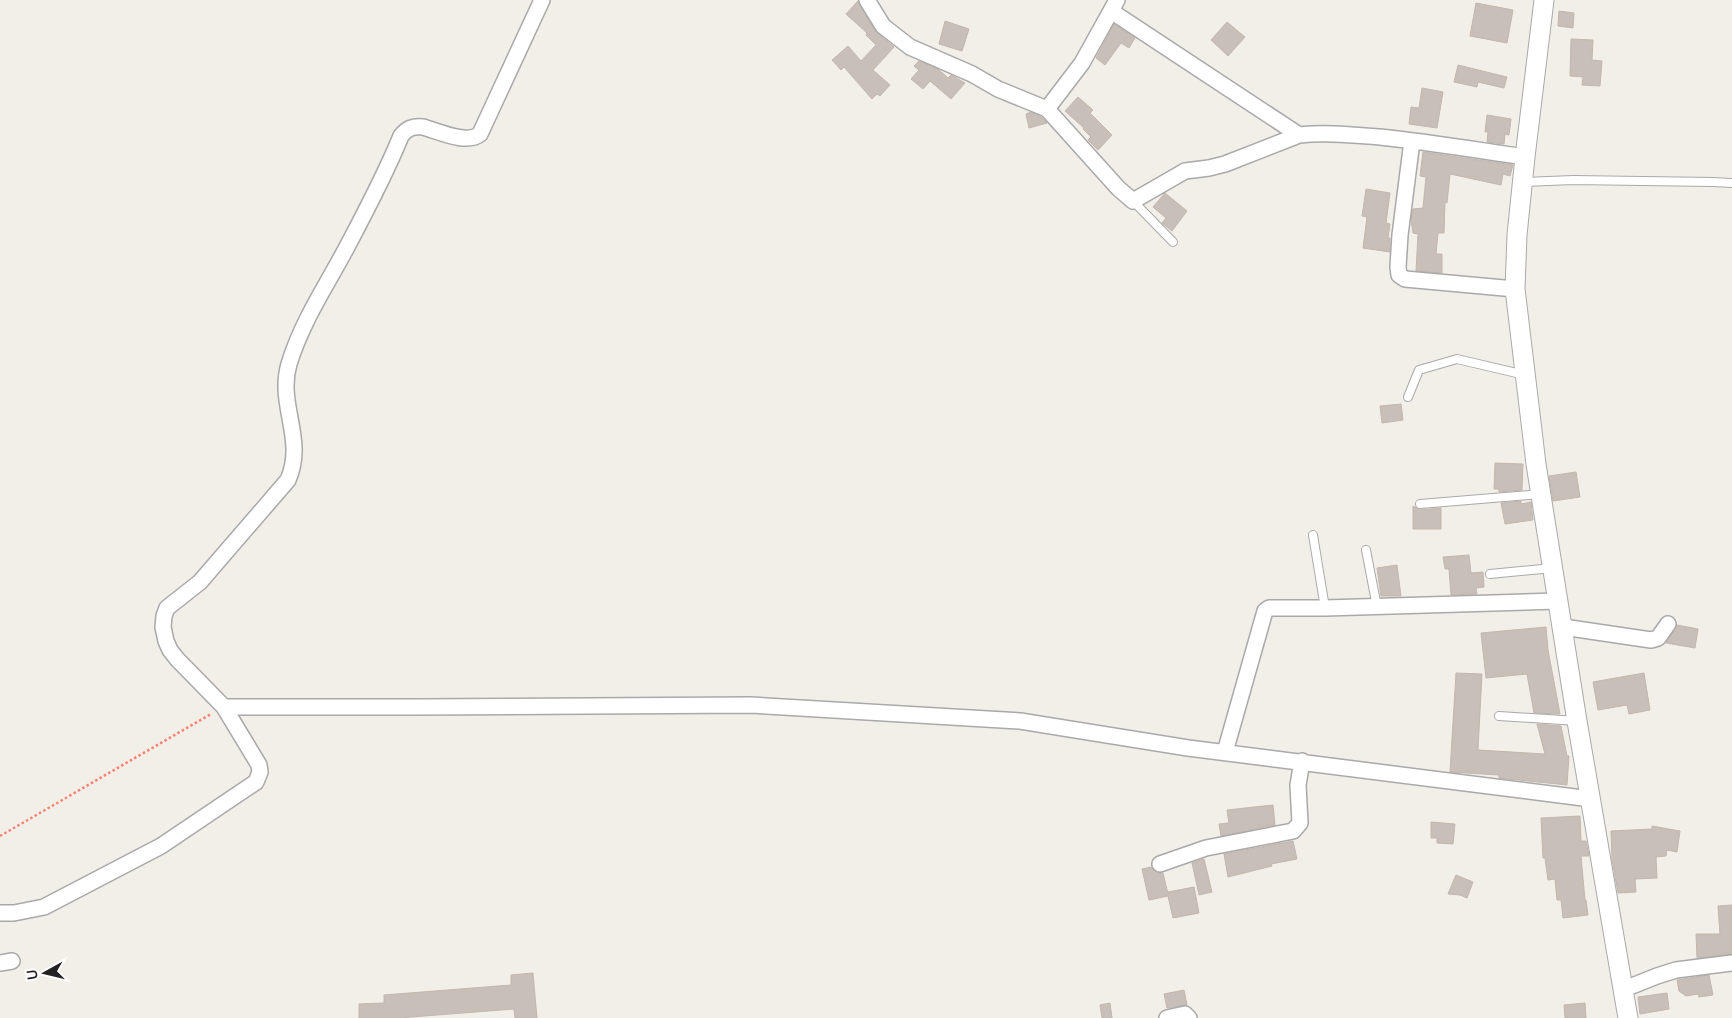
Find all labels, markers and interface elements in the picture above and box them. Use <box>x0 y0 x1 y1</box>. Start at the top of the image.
north arrow <box>20 948 70 998</box>
text: U <box>22 969 42 981</box>

